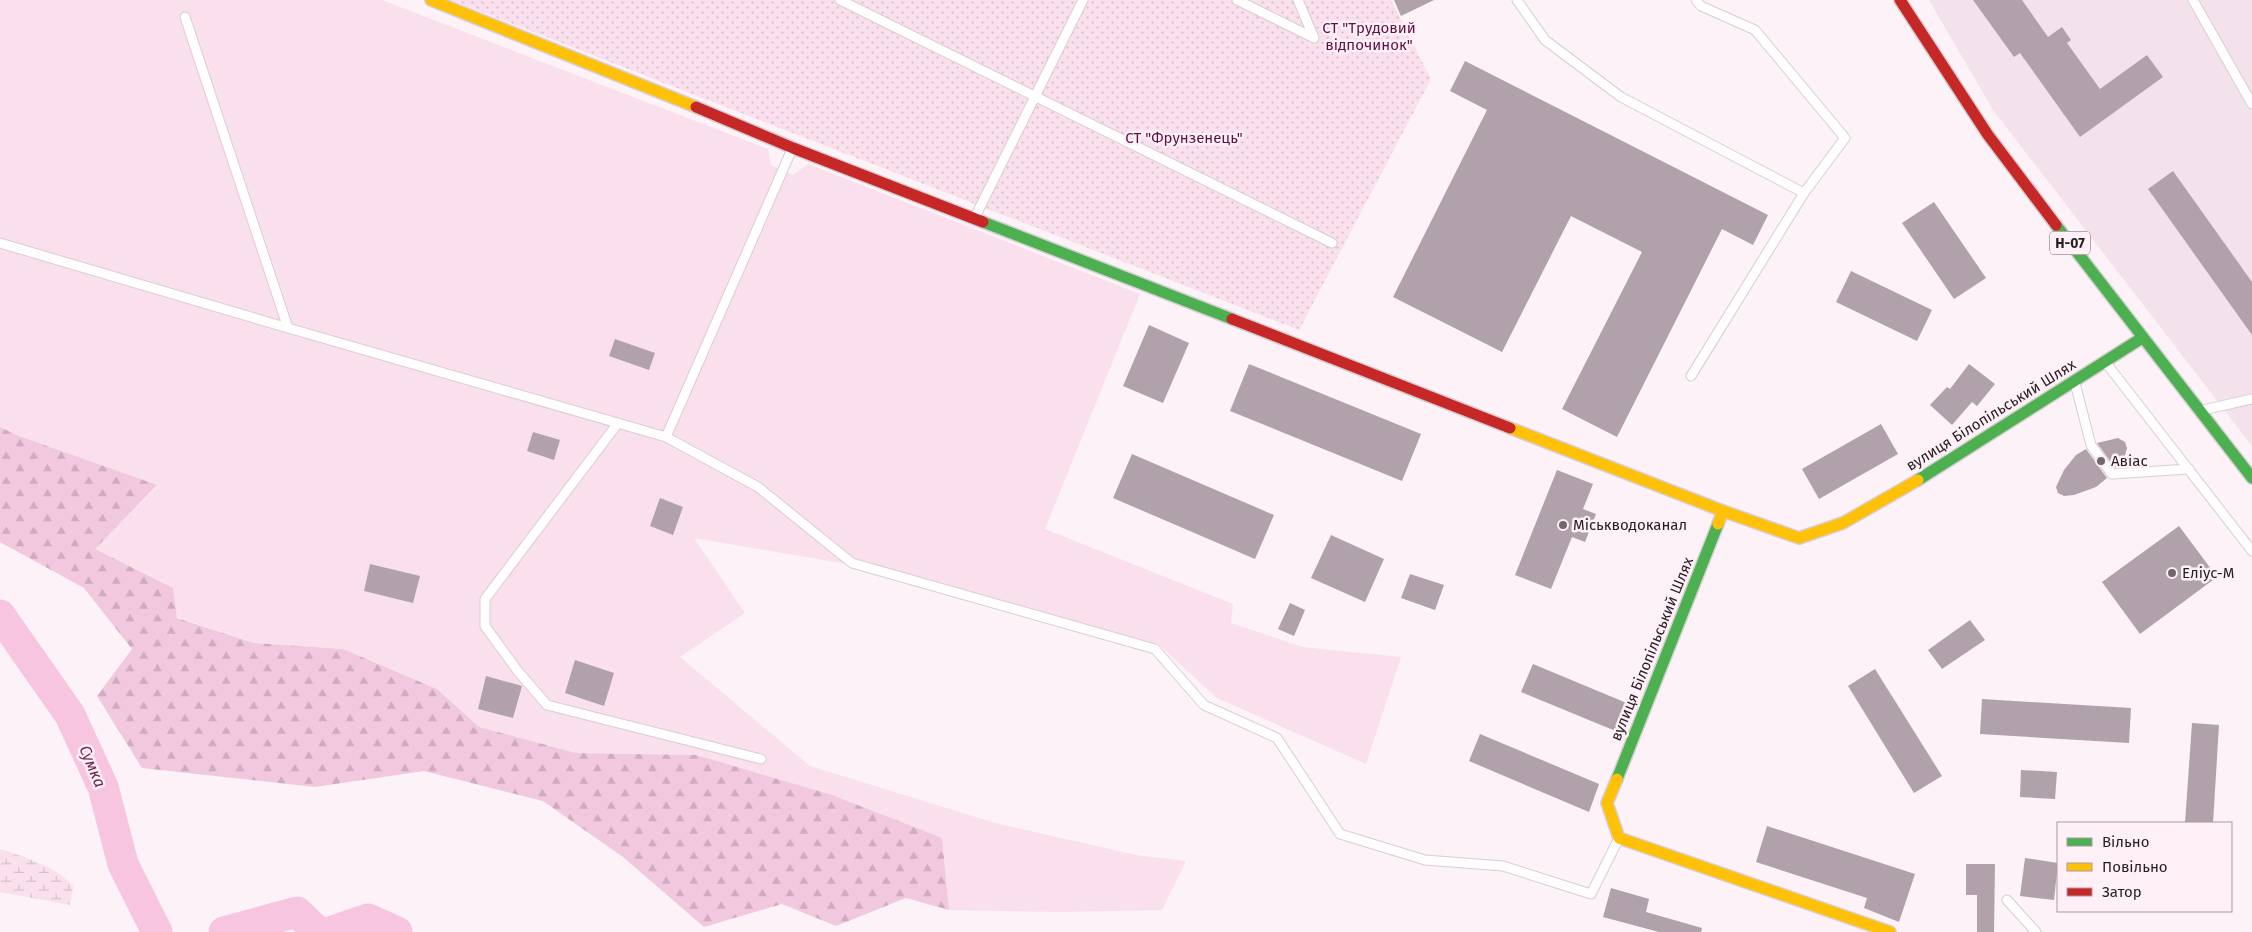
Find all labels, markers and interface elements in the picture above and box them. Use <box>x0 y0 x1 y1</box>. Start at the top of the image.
park label: СТ "Трудовий відпочинок" <box>1322 19 1416 54</box>
park label: СТ "Фрунзенець" <box>1125 129 1243 147</box>
road number: Н-07 <box>2050 232 2090 254</box>
street label: вулиця Білопільський Шлях <box>1903 355 2080 475</box>
place label: Авіас <box>2111 452 2148 470</box>
marker: Авіас <box>2095 455 2107 467</box>
place label: Міськводоканал <box>1573 516 1687 534</box>
marker: Міськводоканал <box>1557 519 1569 531</box>
street label: вулиця Білопільський Шлях <box>1607 554 1697 744</box>
place label: Еліус-М <box>2182 564 2234 582</box>
marker: Еліус-М <box>2166 567 2178 579</box>
water label: Сумка <box>75 742 110 790</box>
legend <box>2057 822 2232 912</box>
text: Вільно <box>2102 833 2149 851</box>
text: Повільно <box>2102 858 2168 876</box>
text: Затор <box>2102 883 2142 901</box>

